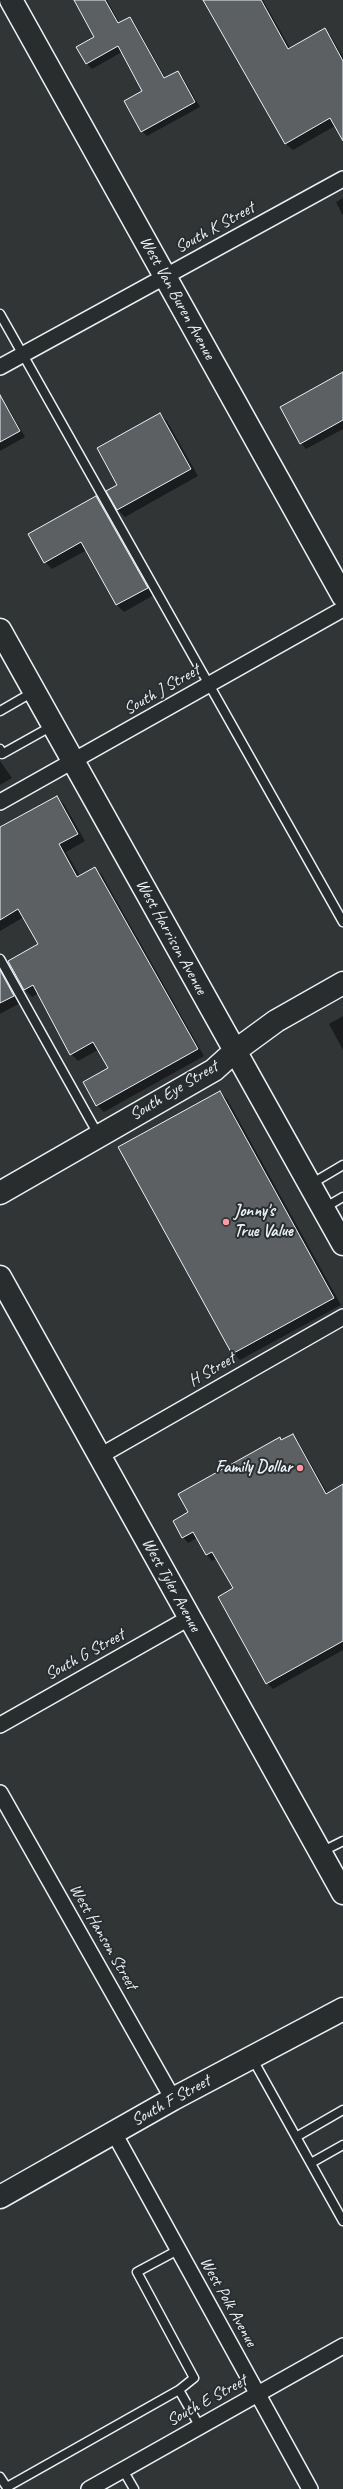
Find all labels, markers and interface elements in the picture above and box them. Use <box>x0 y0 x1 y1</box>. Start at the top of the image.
street label: South K Street <box>172 198 258 258</box>
street label: West Van Buren Avenue <box>135 233 219 363</box>
street label: South J Street <box>120 660 204 720</box>
street label: West Harrison Avenue <box>131 876 211 998</box>
street label: South Eye Street <box>126 1057 222 1125</box>
place label: Jonny's True Value <box>234 1202 293 1242</box>
marker: Jonny's True Value <box>221 1217 231 1227</box>
street label: H Street <box>185 1348 239 1392</box>
place label: Family Dollar <box>216 1458 292 1478</box>
marker: Family Dollar <box>295 1463 305 1473</box>
street label: West Tyler Avenue <box>137 1535 205 1635</box>
street label: South G Street <box>42 1625 128 1685</box>
street label: West Hanson Street <box>64 1880 142 1994</box>
street label: South F Street <box>128 2071 214 2131</box>
street label: West Polk Avenue <box>195 2254 261 2350</box>
street label: South E Street <box>164 2371 250 2431</box>

